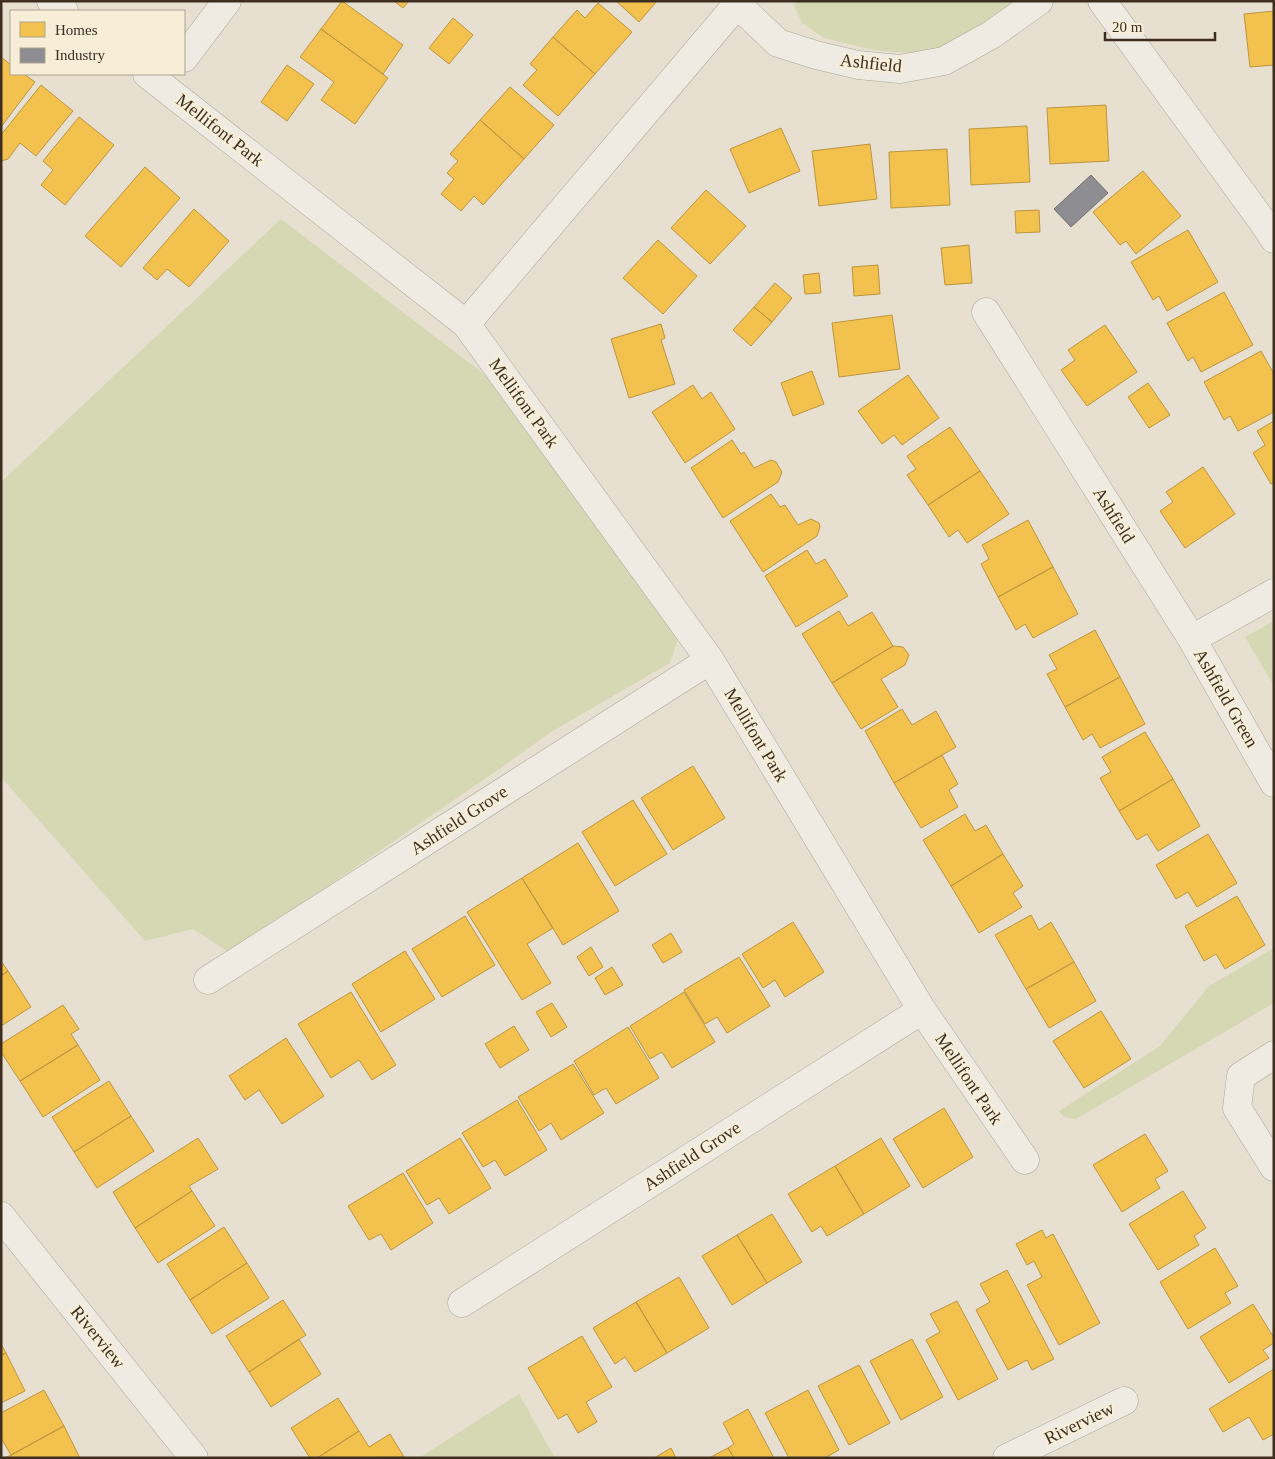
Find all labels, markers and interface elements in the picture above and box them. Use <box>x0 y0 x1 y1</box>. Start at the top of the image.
legend <box>10 10 185 75</box>
scale bar <box>1105 10 1215 42</box>
text: 20 m <box>1112 19 1143 35</box>
text: Homes <box>55 22 98 38</box>
text: Industry <box>55 47 105 63</box>
street label: Ashfield <box>839 50 903 76</box>
street label: Mellifont Park <box>172 90 268 170</box>
street label: Mellifont Park <box>485 354 563 452</box>
street label: Ashfield <box>1089 483 1139 547</box>
street label: Ashfield Green <box>1190 645 1262 751</box>
street label: Mellifont Park <box>720 685 792 785</box>
street label: Ashfield Grove <box>407 781 511 859</box>
street label: Mellifont Park <box>931 1030 1007 1128</box>
street label: Ashfield Grove <box>640 1117 744 1195</box>
street label: Riverview <box>67 1302 129 1372</box>
street label: Riverview <box>1041 1398 1117 1448</box>

